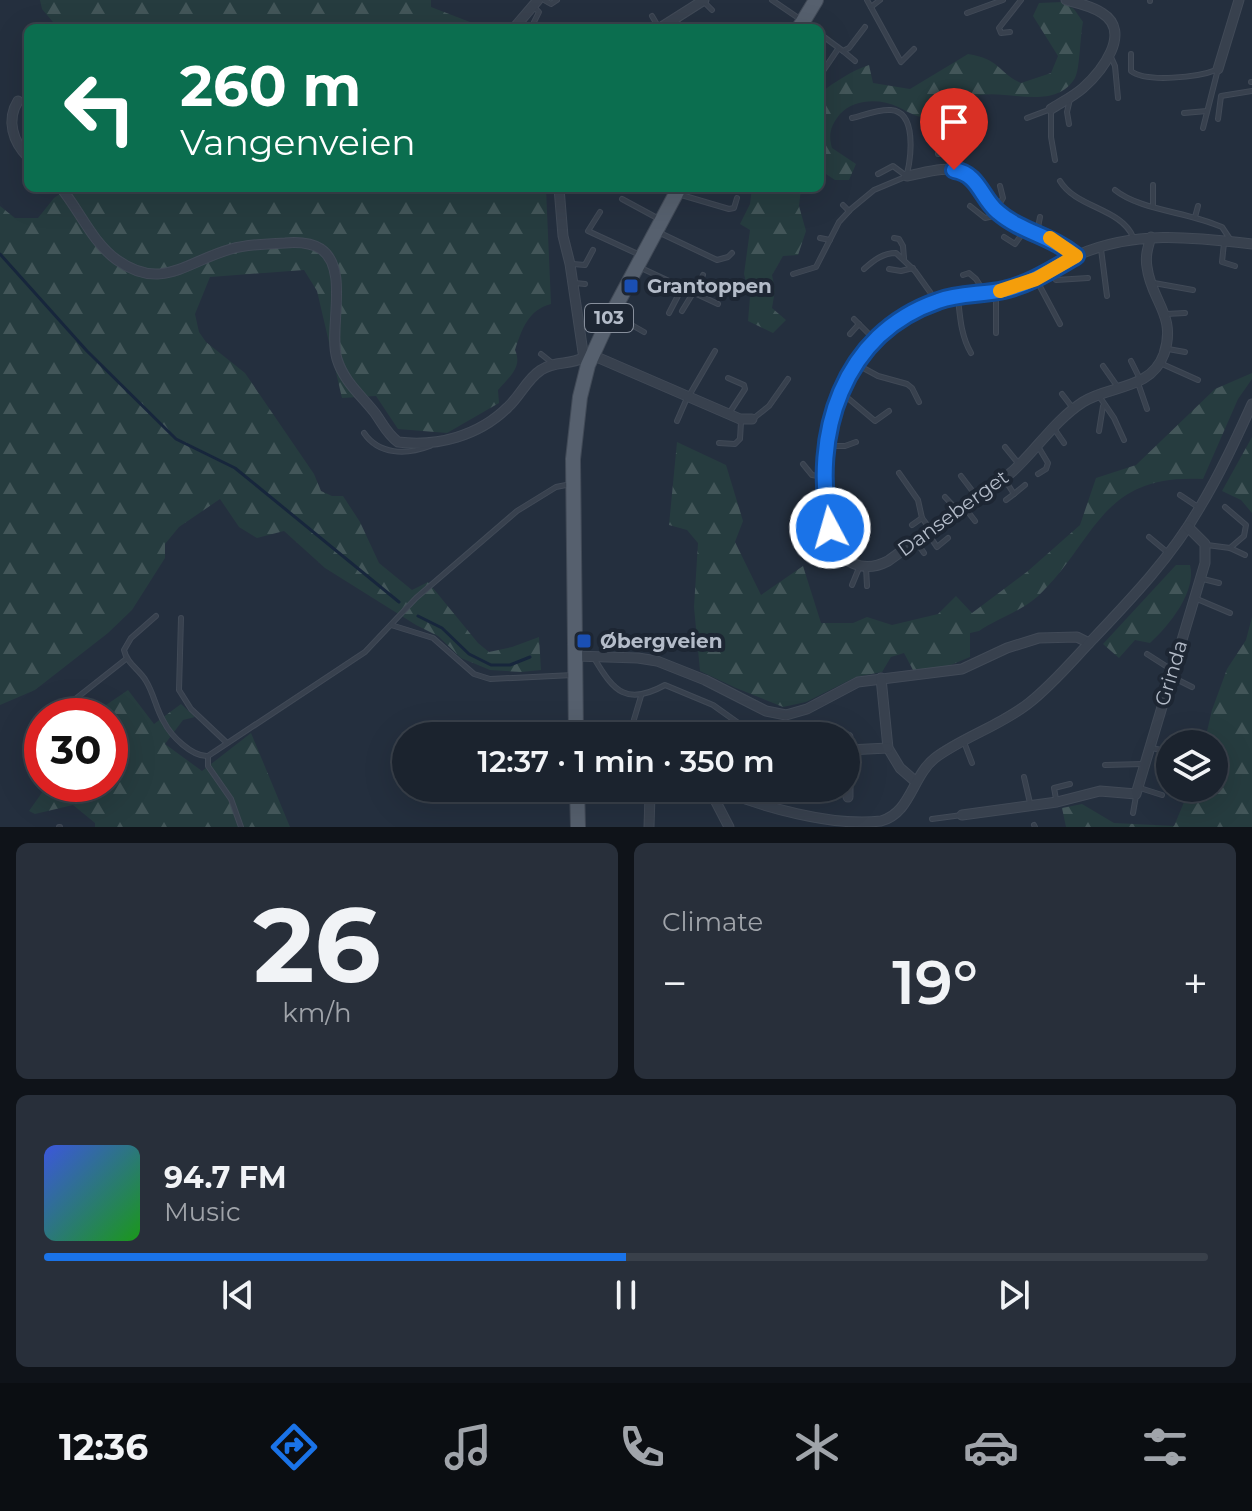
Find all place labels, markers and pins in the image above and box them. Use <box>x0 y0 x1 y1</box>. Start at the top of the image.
pin <box>920 88 988 170</box>
place label: Grantoppen <box>647 274 772 298</box>
marker: Grantoppen <box>622 277 640 295</box>
place label: Øbergveien <box>600 629 723 653</box>
marker: Øbergveien <box>575 632 593 650</box>

